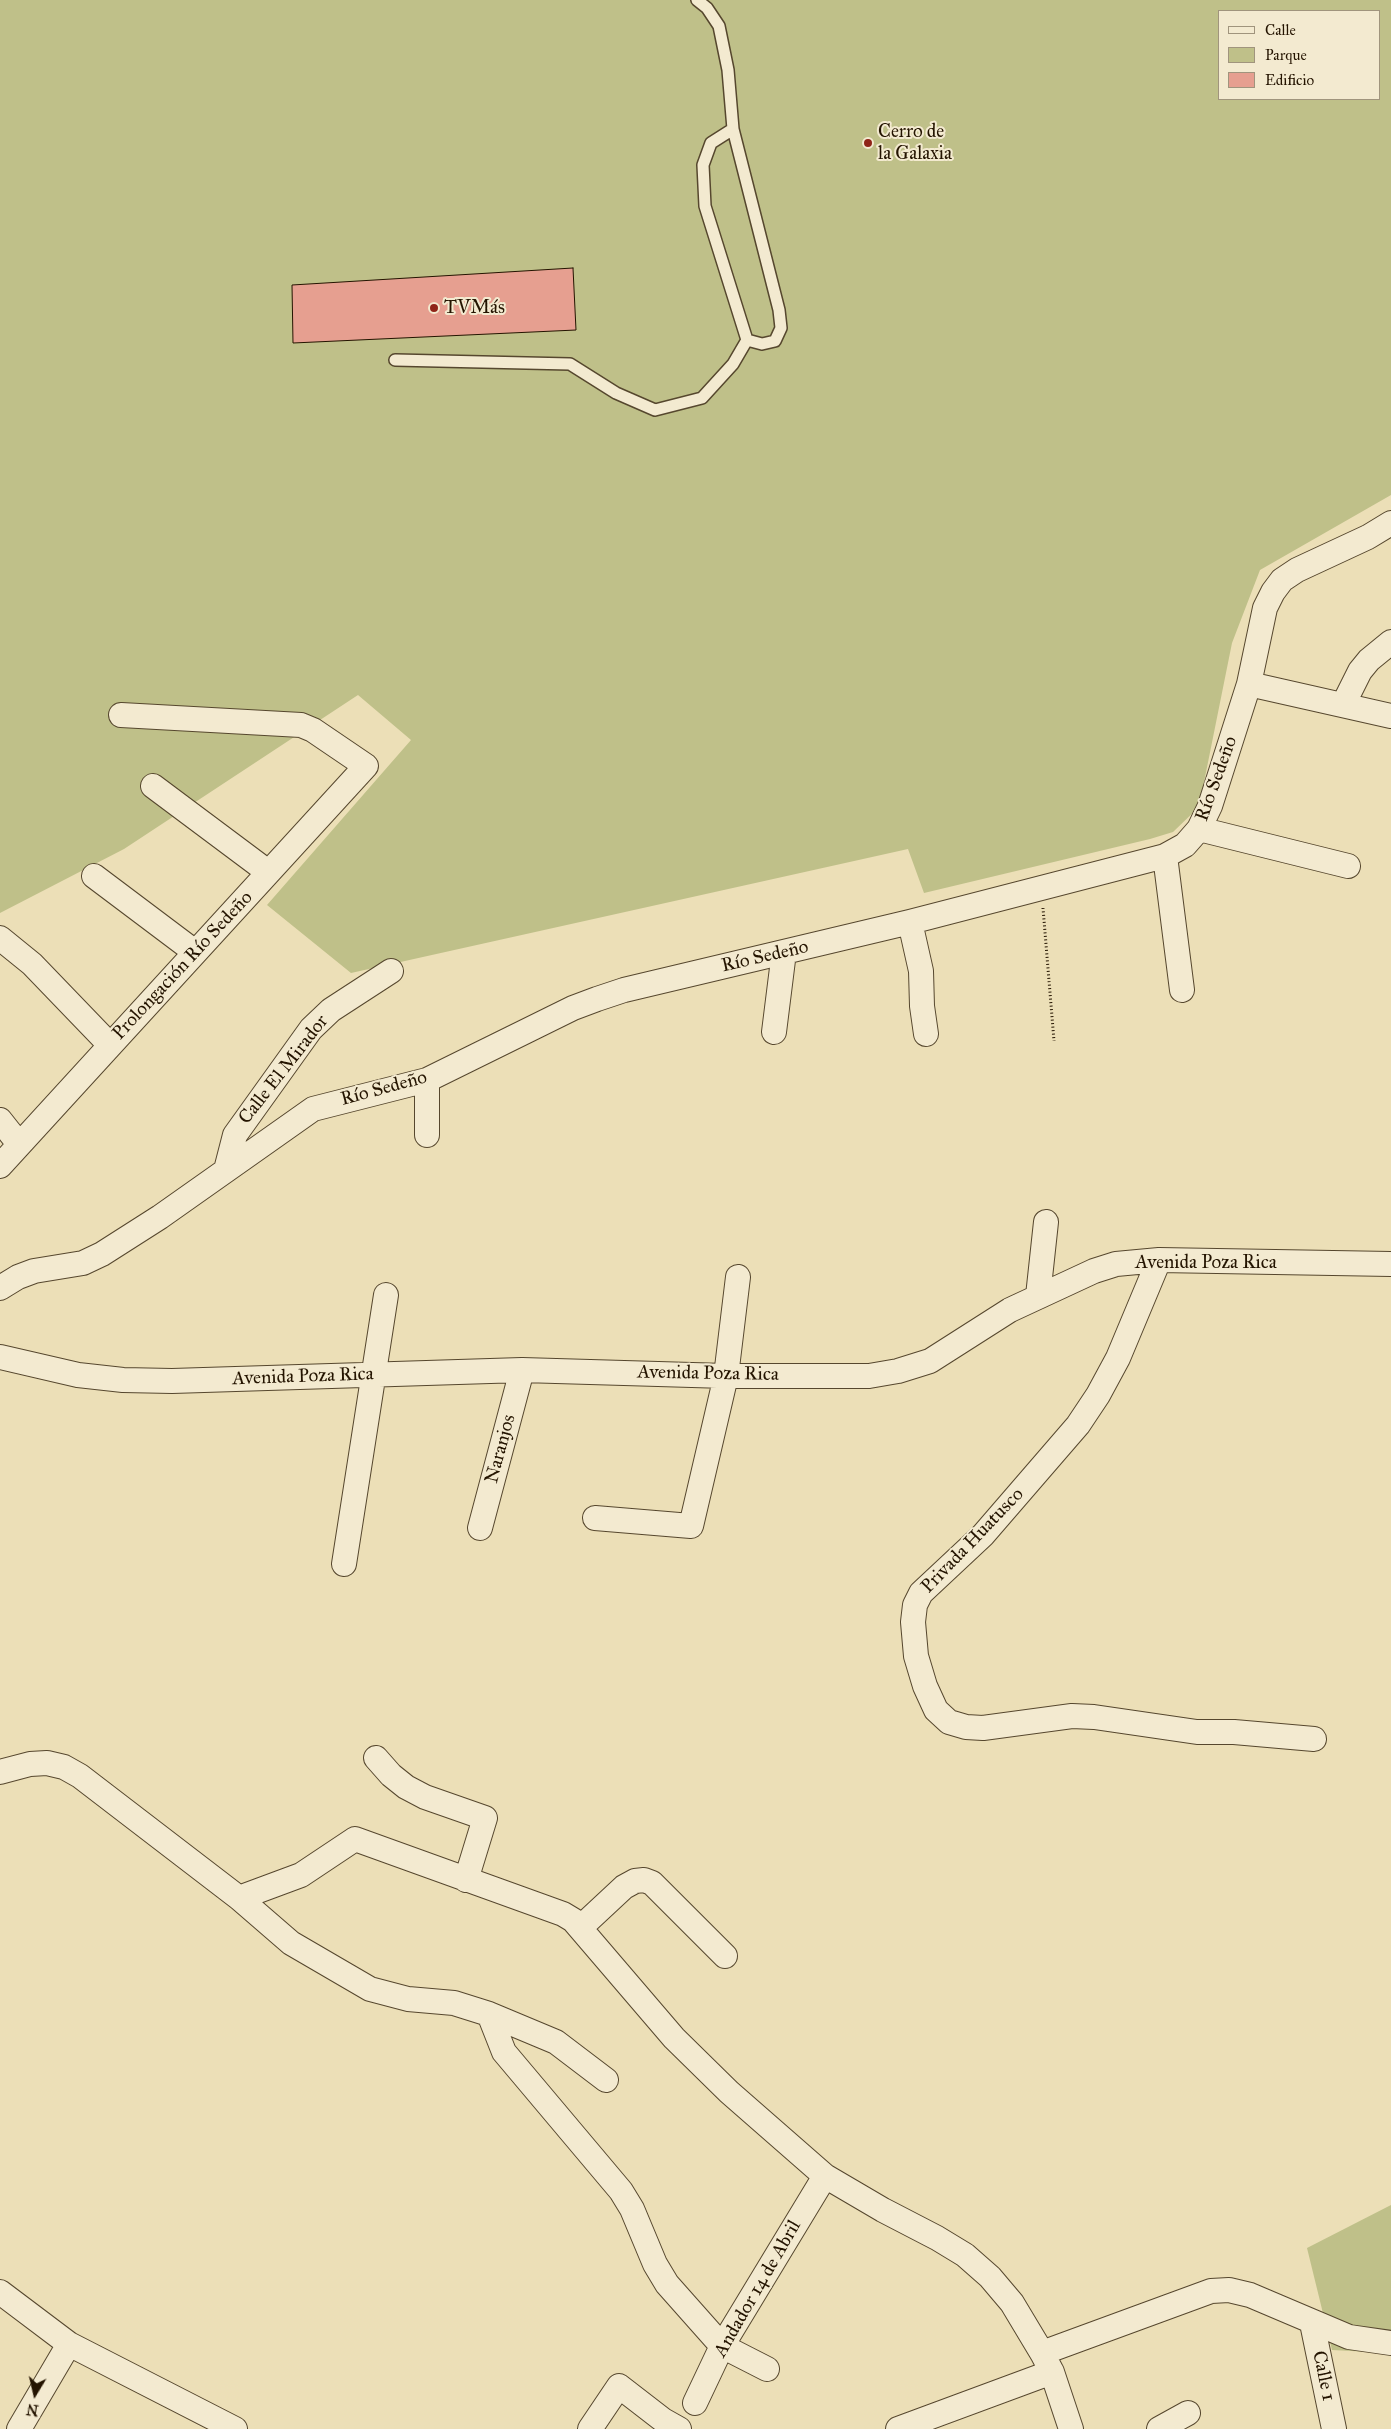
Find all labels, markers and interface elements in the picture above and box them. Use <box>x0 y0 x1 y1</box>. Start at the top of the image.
legend <box>1218 10 1381 100</box>
text: Calle <box>1265 21 1296 39</box>
text: Parque <box>1265 46 1307 64</box>
text: Edificio <box>1265 71 1314 89</box>
place label: Cerro de la Galaxia <box>878 121 952 165</box>
marker: Cerro de la Galaxia <box>862 137 874 149</box>
place label: TVMás <box>444 297 505 319</box>
marker: TVMás <box>428 302 440 314</box>
street label: Río Sedeño <box>1191 733 1243 825</box>
street label: Prolongación Río Sedeño <box>108 887 258 1045</box>
street label: Río Sedeño <box>719 936 811 978</box>
street label: Calle El Mirador <box>234 1011 334 1129</box>
street label: Río Sedeño <box>338 1067 430 1111</box>
street label: Avenida Poza Rica <box>1135 1252 1277 1274</box>
street label: Avenida Poza Rica <box>637 1361 779 1387</box>
street label: Avenida Poza Rica <box>232 1363 374 1391</box>
street label: Naranjos <box>481 1412 521 1486</box>
street label: Privada Huatusco <box>917 1484 1029 1598</box>
street label: Andador 14 de Abril <box>710 2217 806 2361</box>
street label: Calle 1 <box>1307 2349 1339 2403</box>
north arrow <box>10 2369 60 2419</box>
text: N <box>25 2400 40 2419</box>

